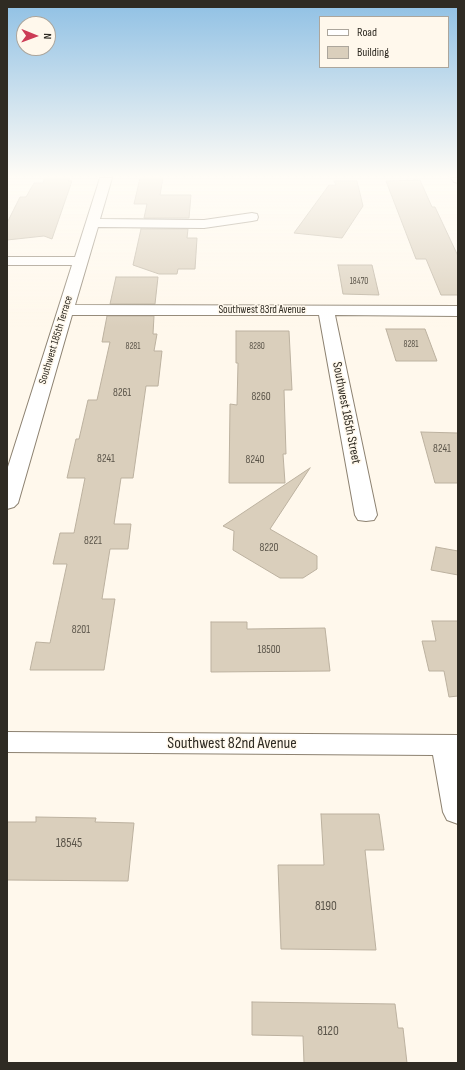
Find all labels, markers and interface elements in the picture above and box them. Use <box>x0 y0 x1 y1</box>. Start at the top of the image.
north arrow <box>16 16 56 56</box>
legend <box>319 16 449 68</box>
text: Road <box>357 25 377 40</box>
text: N <box>41 33 54 39</box>
text: Building <box>357 45 389 60</box>
house number: 18470 <box>350 277 368 287</box>
street label: Southwest 185th Terrace <box>36 294 76 386</box>
street label: Southwest 83rd Avenue <box>218 303 306 317</box>
house number: 8281 <box>404 340 418 350</box>
house number: 8281 <box>126 342 140 352</box>
house number: 8280 <box>249 342 265 352</box>
street label: Southwest 185th Street <box>328 361 364 465</box>
house number: 8261 <box>113 386 131 400</box>
house number: 8260 <box>251 390 271 404</box>
house number: 8241 <box>433 442 451 456</box>
house number: 8241 <box>97 452 115 466</box>
house number: 8240 <box>246 453 264 467</box>
house number: 8221 <box>84 534 102 548</box>
house number: 8220 <box>260 541 278 555</box>
house number: 8201 <box>72 623 90 637</box>
house number: 18500 <box>258 643 280 657</box>
street label: Southwest 82nd Avenue <box>167 734 297 754</box>
house number: 18545 <box>56 836 82 852</box>
house number: 8190 <box>315 899 337 915</box>
house number: 8120 <box>317 1024 339 1040</box>

